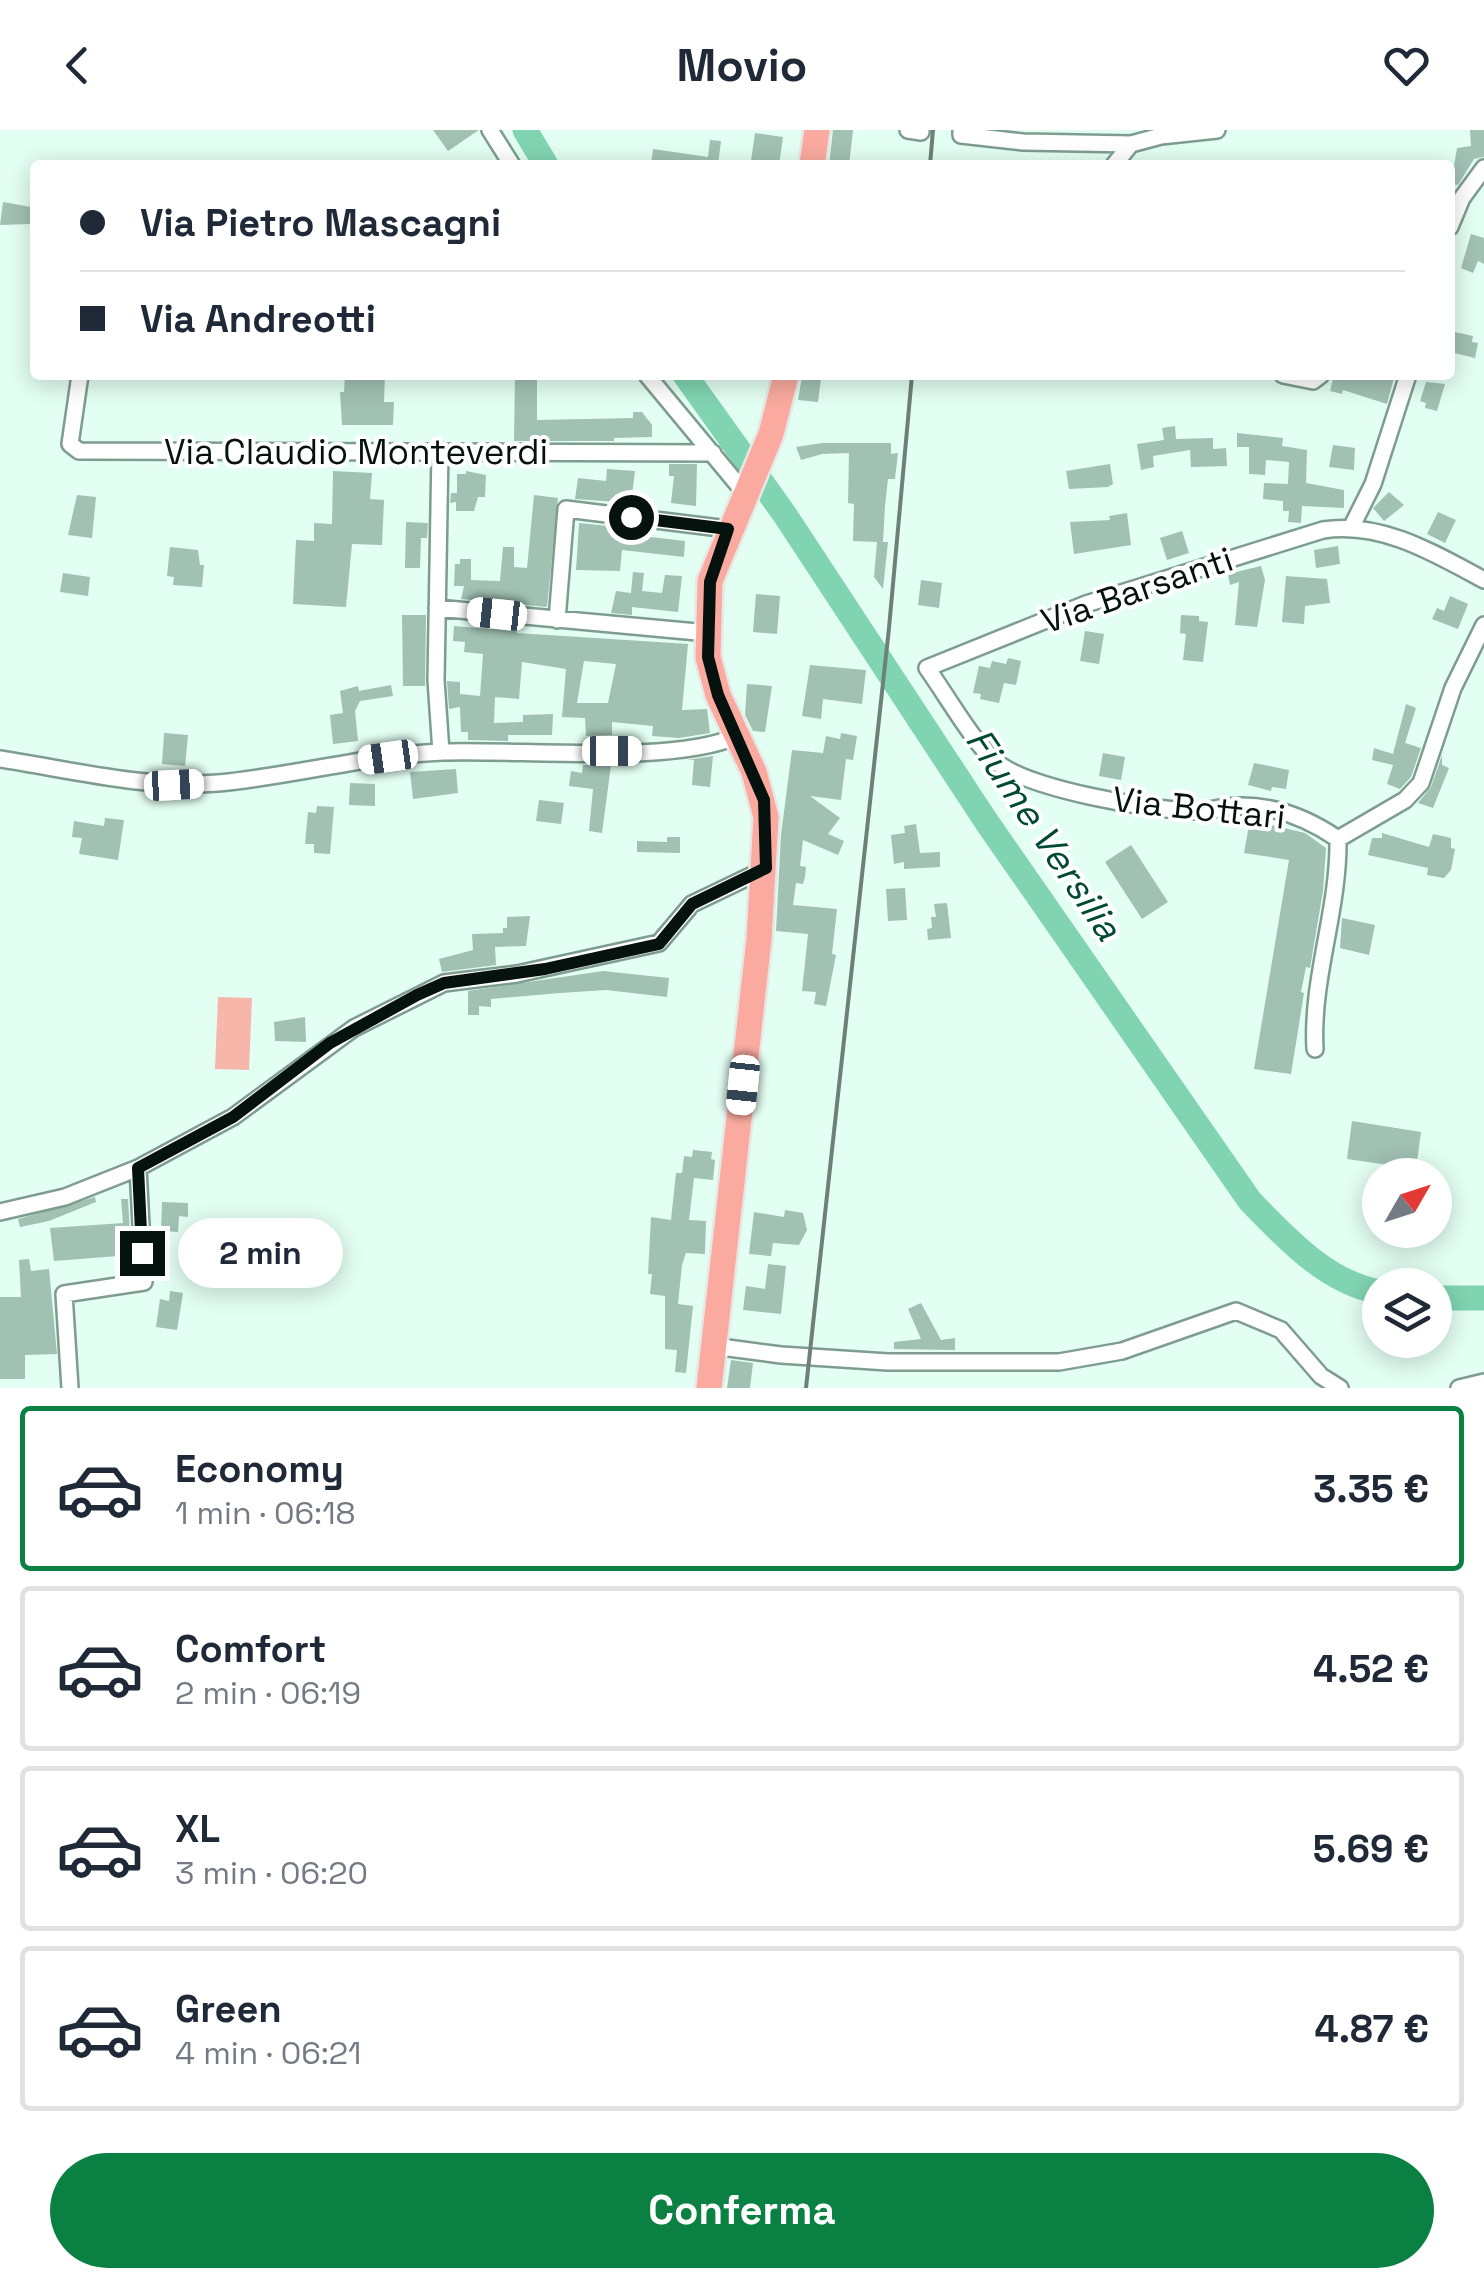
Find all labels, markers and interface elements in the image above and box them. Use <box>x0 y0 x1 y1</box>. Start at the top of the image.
text: Movio <box>677 37 807 94</box>
icon: back <box>50 38 105 93</box>
icon: heart <box>1379 38 1434 93</box>
text: Via Pietro Mascagni <box>140 199 501 247</box>
text: Via Andreotti <box>140 295 376 343</box>
street label: Via Claudio Monteverdi <box>164 430 548 474</box>
route start <box>609 495 654 540</box>
street label: Via Barsanti <box>1035 537 1239 643</box>
car <box>466 596 528 632</box>
water label: Fiume Versilia <box>955 719 1133 949</box>
car <box>582 736 642 766</box>
car <box>356 738 420 776</box>
car <box>143 768 205 802</box>
street label: Via Bottari <box>1110 777 1288 839</box>
car <box>725 1054 761 1116</box>
north arrow <box>1362 1158 1452 1248</box>
map controls <box>1362 1158 1452 1358</box>
callout: 2 min <box>177 1218 342 1288</box>
route end <box>120 1231 165 1276</box>
text: 2 min <box>219 1233 302 1273</box>
button: layers <box>1362 1268 1452 1358</box>
icon: car <box>55 1444 145 1534</box>
text: Economy <box>175 1445 344 1493</box>
text: 3.35 € <box>1313 1465 1429 1513</box>
text: 1 min · 06:18 <box>175 1493 356 1533</box>
icon: car <box>55 1624 145 1714</box>
text: Comfort <box>175 1625 326 1673</box>
text: 4.52 € <box>1313 1645 1429 1693</box>
text: 2 min · 06:19 <box>175 1673 361 1713</box>
icon: car <box>55 1804 145 1894</box>
text: XL <box>175 1805 220 1853</box>
text: 5.69 € <box>1313 1825 1429 1873</box>
text: 3 min · 06:20 <box>175 1853 368 1893</box>
icon: car <box>55 1984 145 2074</box>
text: Green <box>175 1985 282 2033</box>
text: 4.87 € <box>1315 2005 1429 2053</box>
text: 4 min · 06:21 <box>175 2033 362 2073</box>
button: Conferma <box>50 2153 1434 2268</box>

